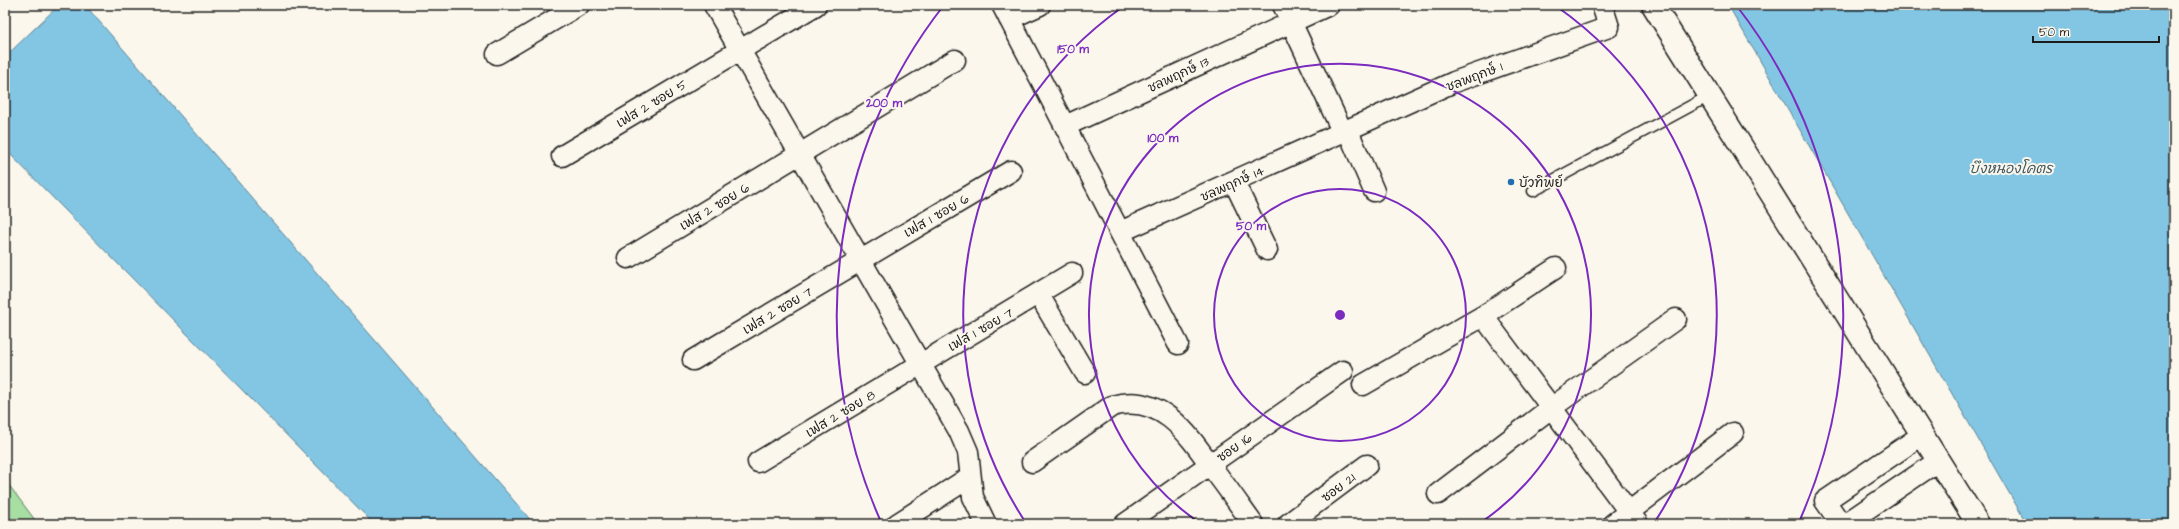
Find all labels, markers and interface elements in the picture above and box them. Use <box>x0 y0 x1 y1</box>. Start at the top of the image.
scale bar <box>2033 18 2159 44</box>
text: 50 m <box>2039 24 2070 41</box>
text: 150 m <box>1057 41 1090 58</box>
street label: ชลพฤกษ์ 13 <box>1144 52 1213 97</box>
street label: ชลพฤกษ์ 1 <box>1443 57 1506 96</box>
street label: เฟส 2 ซอย 5 <box>613 76 690 132</box>
text: 200 m <box>865 95 903 112</box>
text: 100 m <box>1148 130 1179 147</box>
water label: บึงหนองโคตร <box>1969 159 2054 179</box>
street label: ชลพฤกษ์ 14 <box>1197 161 1267 206</box>
place label: บัวทิพย์ <box>1519 173 1563 192</box>
marker: บัวทิพย์ <box>1506 177 1516 187</box>
street label: เฟส 2 ซอย 6 <box>676 179 753 235</box>
street label: เฟส 1 ซอย 6 <box>901 190 972 242</box>
text: 50 m <box>1236 218 1267 235</box>
street label: เฟส 2 ซอย 7 <box>739 283 816 339</box>
street label: เฟส 1 ซอย 7 <box>945 304 1016 356</box>
centre of rings <box>1333 308 1347 322</box>
street label: เฟส 2 ซอย 8 <box>802 386 879 442</box>
street label: ซอย 16 <box>1213 429 1256 466</box>
street label: ซอย 21 <box>1318 469 1360 507</box>

